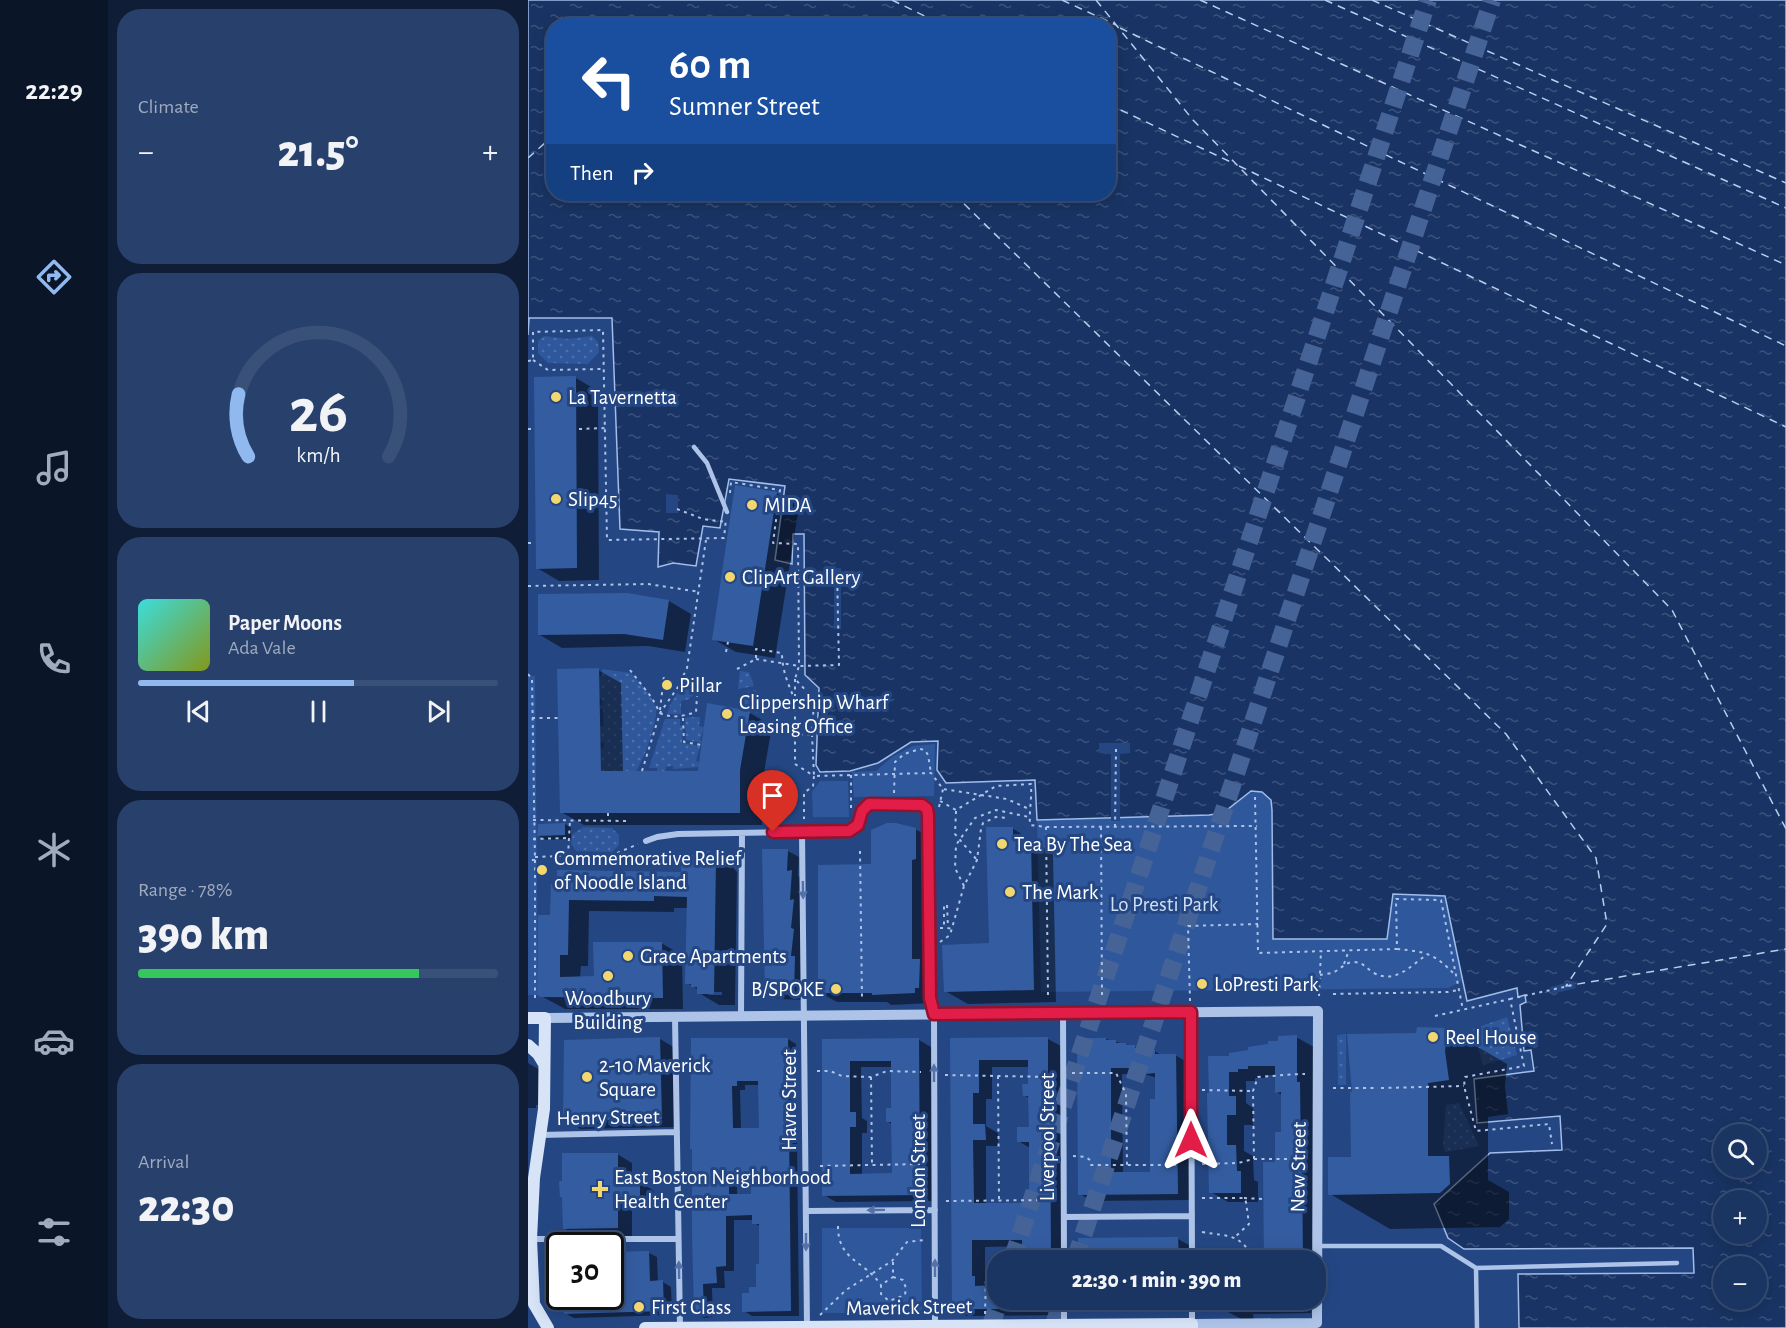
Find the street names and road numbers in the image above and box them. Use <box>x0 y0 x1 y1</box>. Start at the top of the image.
street label: Havre Street <box>779 1049 800 1151</box>
street label: Liverpool Street <box>1037 1073 1058 1201</box>
street label: Henry Street <box>556 1106 660 1129</box>
street label: London Street <box>908 1114 929 1228</box>
street label: New Street <box>1287 1121 1310 1213</box>
street label: Maverick Street <box>846 1296 973 1319</box>

